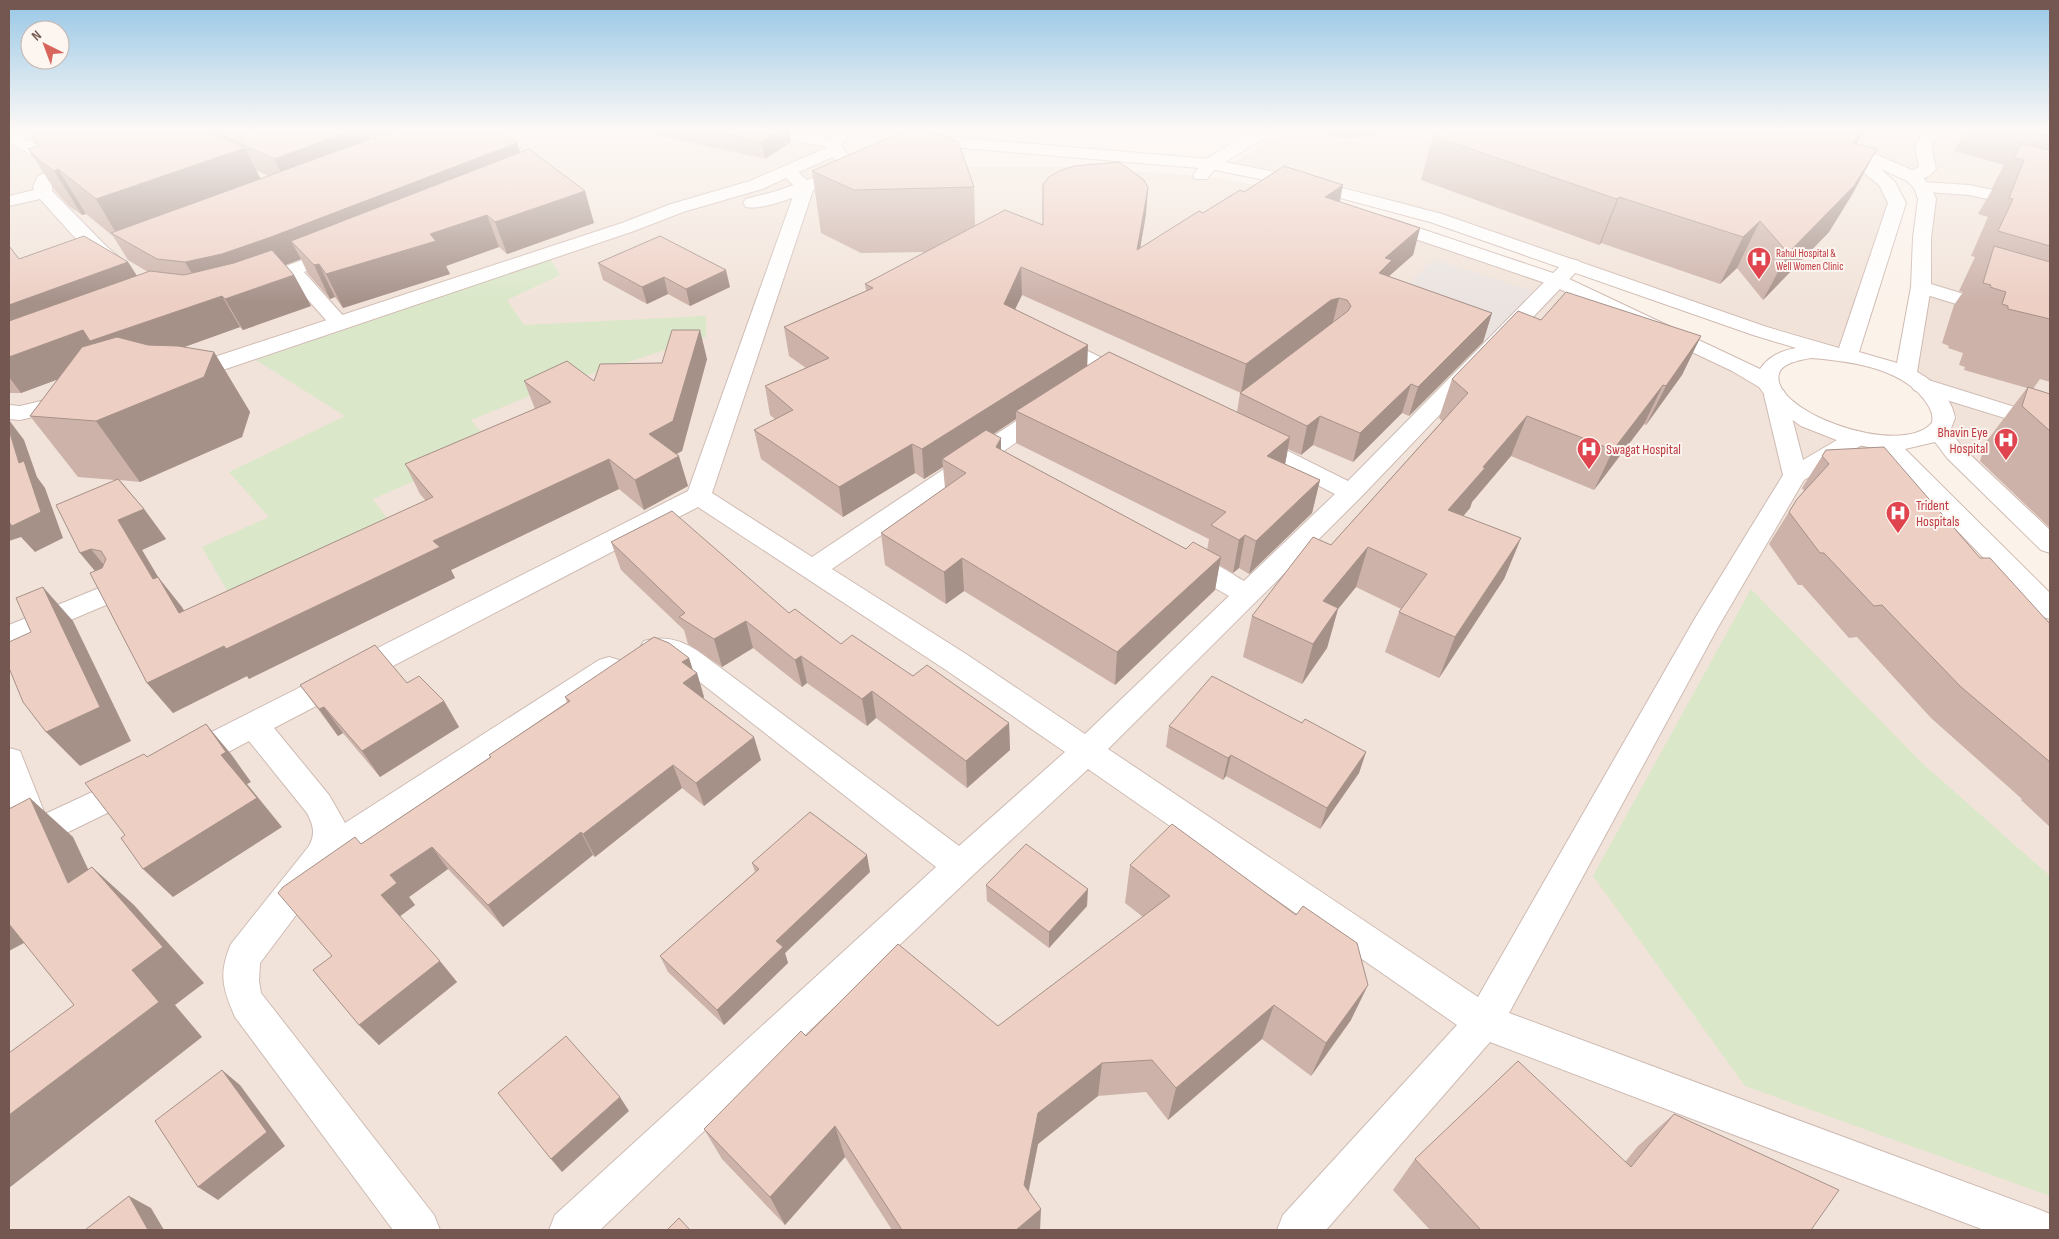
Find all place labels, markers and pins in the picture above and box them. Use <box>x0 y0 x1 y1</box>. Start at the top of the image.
hospital icon: Rahul Hospital & Well Women Clinic <box>1746 246 1772 280</box>
place label: Rahul Hospital & Well Women Clinic <box>1776 247 1844 273</box>
place label: Bhavin Eye Hospital <box>1938 424 1988 457</box>
hospital icon: Bhavin Eye Hospital <box>1993 427 2019 461</box>
hospital icon: Swagat Hospital <box>1576 436 1602 470</box>
place label: Swagat Hospital <box>1606 441 1681 458</box>
place label: Trident Hospitals <box>1916 497 1960 530</box>
hospital icon: Trident Hospitals <box>1885 500 1911 534</box>

